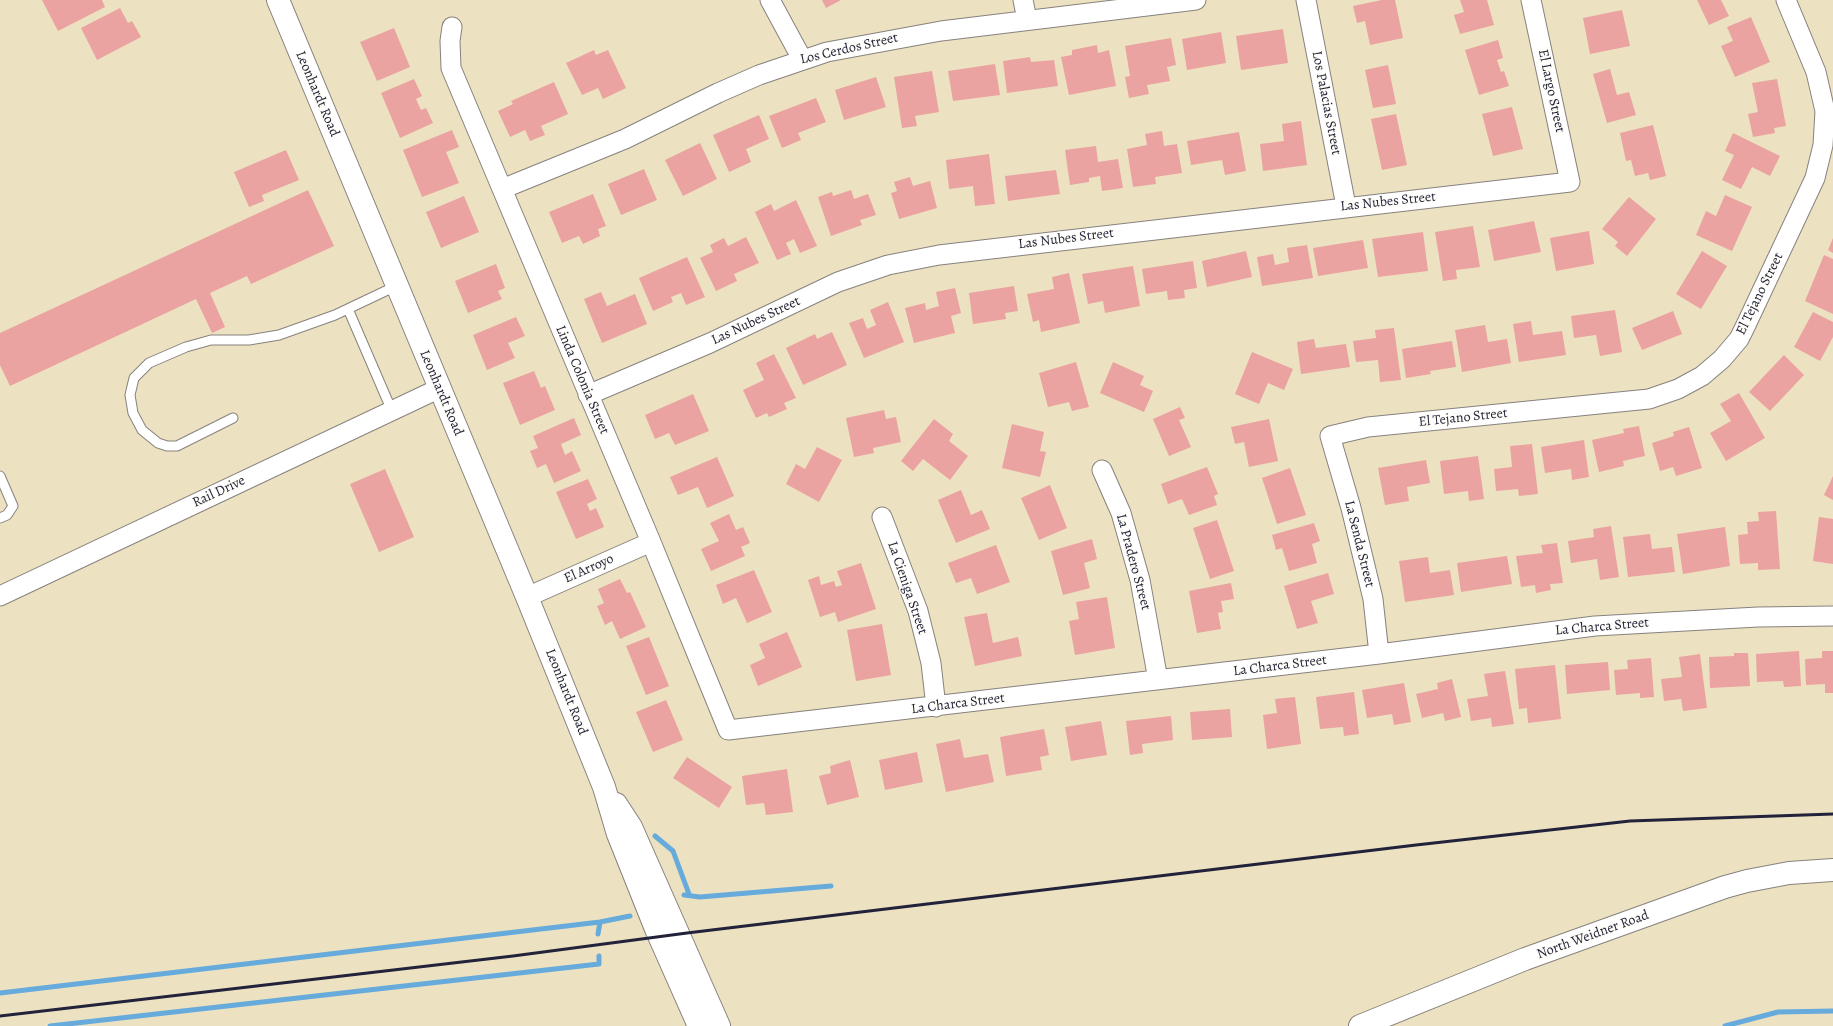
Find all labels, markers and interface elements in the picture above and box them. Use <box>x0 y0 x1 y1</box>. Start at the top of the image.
street label: Los Cerdos Street <box>799 30 899 68</box>
street label: El Largo Street <box>1534 48 1568 134</box>
street label: Leonhardt Road <box>291 49 343 139</box>
street label: Los Palacias Street <box>1308 50 1344 156</box>
street label: Las Nubes Street <box>1339 189 1437 215</box>
street label: Las Nubes Street <box>1017 225 1115 253</box>
street label: El Tejano Street <box>1733 250 1787 338</box>
street label: Las Nubes Street <box>709 293 803 349</box>
street label: Linda Colonia Street <box>551 323 613 437</box>
street label: Leonhardt Road <box>415 348 467 438</box>
street label: El Tejano Street <box>1418 405 1508 431</box>
street label: Rail Drive <box>190 472 248 512</box>
street label: La Senda Street <box>1340 499 1378 589</box>
street label: La Pradero Street <box>1112 512 1154 612</box>
street label: La Cieniga Street <box>883 539 931 637</box>
street label: El Arroyo <box>562 551 616 587</box>
street label: La Charca Street <box>1554 615 1650 639</box>
street label: Leonhardt Road <box>541 647 591 737</box>
street label: La Charca Street <box>1232 652 1328 680</box>
street label: La Charca Street <box>910 690 1006 718</box>
street label: North Weidner Road <box>1535 907 1651 963</box>

